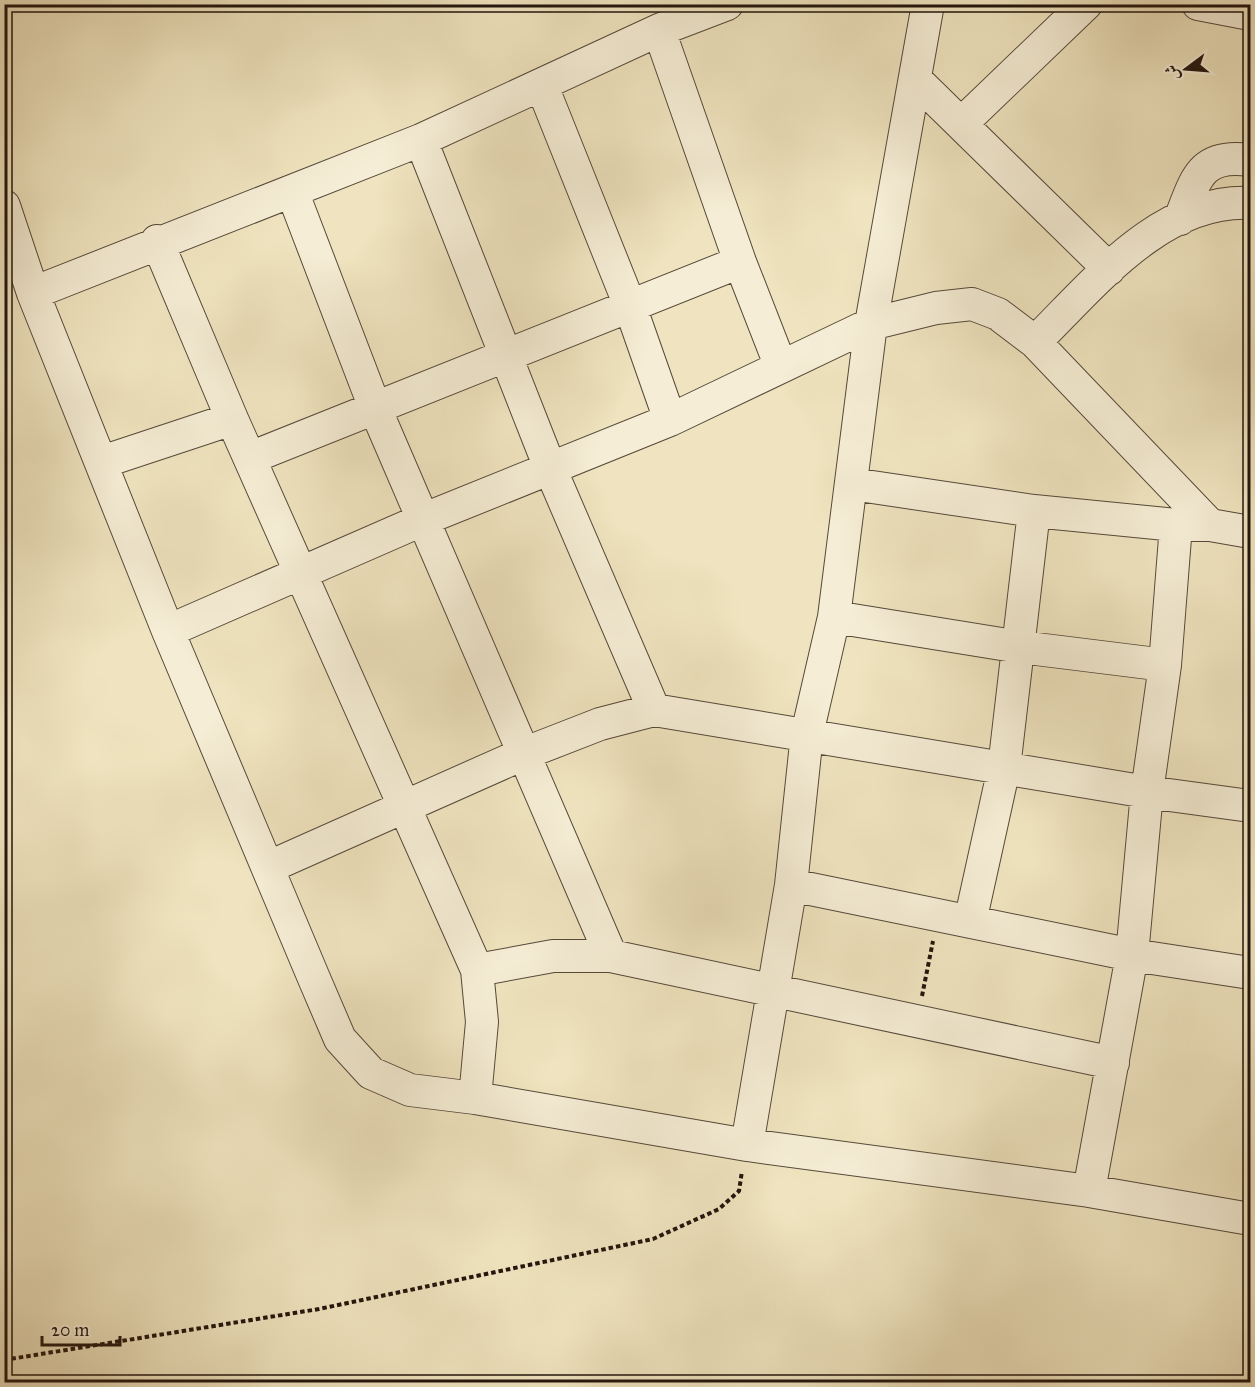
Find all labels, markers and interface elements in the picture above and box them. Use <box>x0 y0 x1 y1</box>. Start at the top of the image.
north arrow <box>1156 39 1216 99</box>
text: ش <box>1161 63 1183 83</box>
scale bar <box>42 1309 120 1347</box>
text: 20 m <box>51 1319 89 1341</box>

